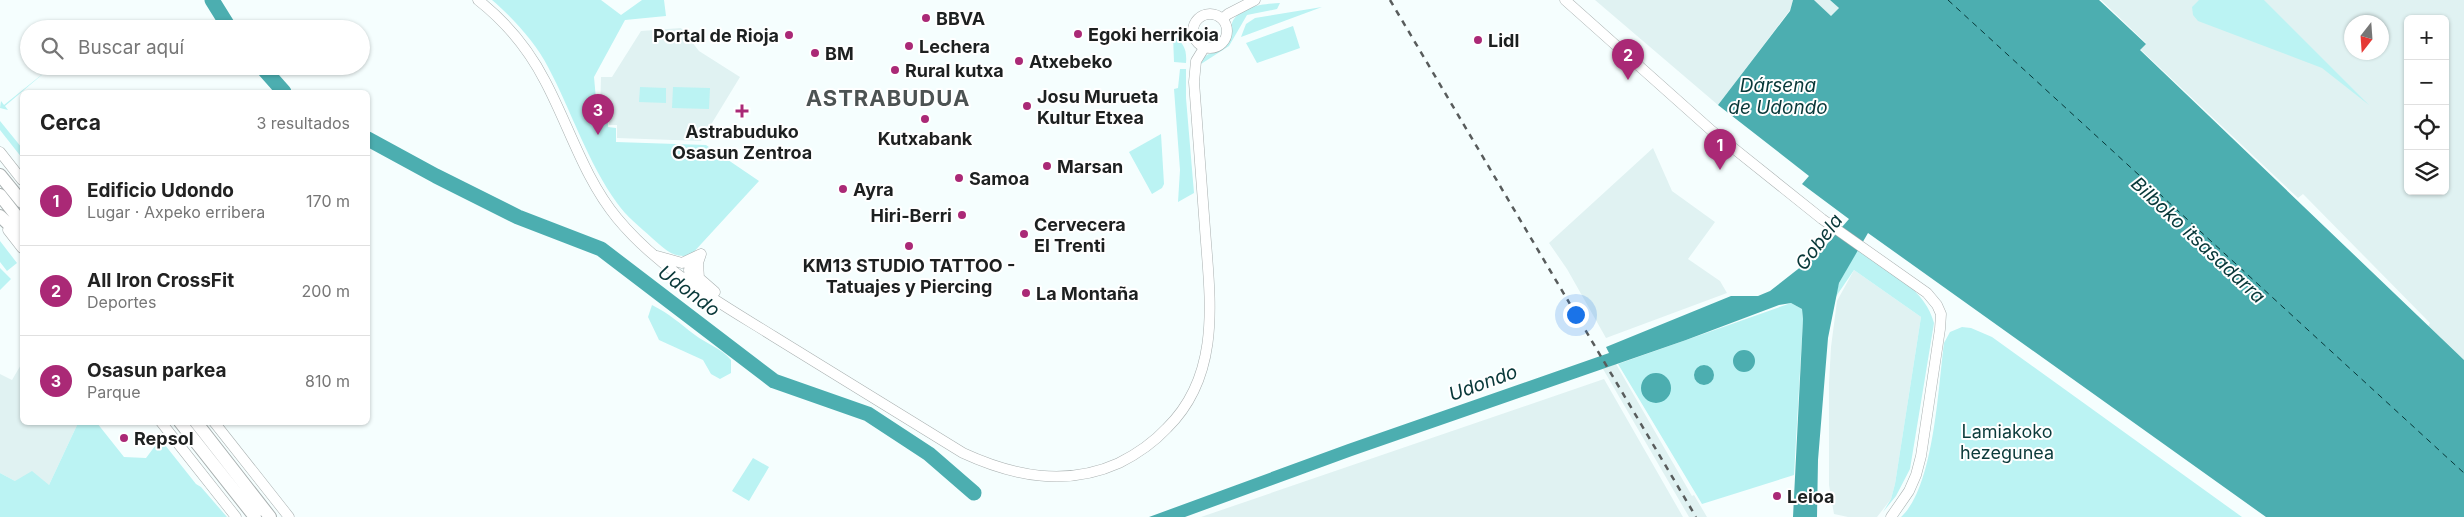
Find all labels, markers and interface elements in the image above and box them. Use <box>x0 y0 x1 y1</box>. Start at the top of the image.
place label: BBVA <box>936 8 985 29</box>
marker: BBVA <box>920 12 932 24</box>
north arrow <box>2344 15 2389 60</box>
map controls <box>2404 15 2449 195</box>
button: + <box>2404 15 2449 60</box>
search box <box>20 20 370 75</box>
place label: Egoki herrikoia <box>1088 24 1219 45</box>
place label: Portal de Rioja <box>653 25 779 46</box>
marker: Egoki herrikoia <box>1072 28 1084 40</box>
marker: Portal de Rioja <box>783 29 795 41</box>
place label: Lidl <box>1488 30 1519 51</box>
icon: search <box>38 34 66 62</box>
marker: Lidl <box>1472 34 1484 46</box>
text: Buscar aquí <box>78 36 184 59</box>
place label: Lechera <box>919 36 990 57</box>
pin: 2 <box>1612 39 1644 80</box>
marker: Lechera <box>903 40 915 52</box>
place label: BM <box>825 43 854 64</box>
marker: BM <box>809 47 821 59</box>
place label: Atxebeko <box>1029 51 1113 72</box>
marker: Atxebeko <box>1013 55 1025 67</box>
place label: Rural kutxa <box>905 60 1004 81</box>
button: − <box>2404 60 2449 105</box>
marker: Rural kutxa <box>889 64 901 76</box>
water label: Dársena de Udondo <box>1728 74 1828 119</box>
district label: ASTRABUDUA <box>806 85 970 111</box>
place label: Josu Murueta Kultur Etxea <box>1037 86 1158 128</box>
pin: 3 <box>582 94 614 135</box>
marker: Josu Murueta Kultur Etxea <box>1021 100 1033 112</box>
marker: Astrabuduko Osasun Zentroa <box>735 104 749 118</box>
button: locate <box>2404 105 2449 150</box>
text: Cerca <box>40 110 101 135</box>
text: 3 resultados <box>256 113 350 133</box>
marker: Kutxabank <box>919 113 931 125</box>
place label: Astrabuduko Osasun Zentroa <box>672 121 812 163</box>
place label: Kutxabank <box>878 128 973 149</box>
pin: 1 <box>1704 129 1736 170</box>
button: layers <box>2404 150 2449 195</box>
place label: Marsan <box>1057 156 1123 177</box>
marker: Marsan <box>1041 160 1053 172</box>
place label: Samoa <box>969 168 1029 189</box>
marker: Samoa <box>953 172 965 184</box>
water label: Bilboko itsasadarra <box>2126 172 2270 308</box>
text: Edificio Udondo <box>87 179 234 202</box>
place label: Ayra <box>853 179 894 200</box>
marker: Ayra <box>837 183 849 195</box>
text: 1 <box>53 191 59 211</box>
text: 170 m <box>306 191 350 211</box>
text: Lugar · Axpeko erribera <box>87 202 265 222</box>
place label: Hiri-Berri <box>870 205 952 226</box>
marker: Hiri-Berri <box>956 209 968 221</box>
water label: Gobela <box>1790 209 1848 275</box>
place label: Cervecera El Trenti <box>1034 214 1126 256</box>
marker: Cervecera El Trenti <box>1018 228 1030 240</box>
marker: KM13 STUDIO TATTOO - Tatuajes y Piercing <box>903 240 915 252</box>
place label: KM13 STUDIO TATTOO - Tatuajes y Piercing <box>803 255 1015 297</box>
water label: Udondo <box>654 260 724 322</box>
text: All Iron CrossFit <box>87 269 234 292</box>
text: 2 <box>51 281 61 301</box>
text: 200 m <box>302 281 350 301</box>
place label: La Montaña <box>1036 283 1139 304</box>
marker: La Montaña <box>1020 287 1032 299</box>
text: Deportes <box>87 292 156 312</box>
your location <box>1563 302 1589 328</box>
text: Osasun parkea <box>87 359 226 382</box>
water label: Udondo <box>1445 360 1521 406</box>
text: 3 <box>51 371 61 391</box>
text: 810 m <box>305 371 350 391</box>
text: Parque <box>87 382 141 402</box>
park label: Lamiakoko hezegunea <box>1960 421 2054 463</box>
place label: Repsol <box>134 428 194 449</box>
marker: Repsol <box>118 432 130 444</box>
place label: Leioa <box>1787 486 1834 507</box>
marker: Leioa <box>1771 490 1783 502</box>

